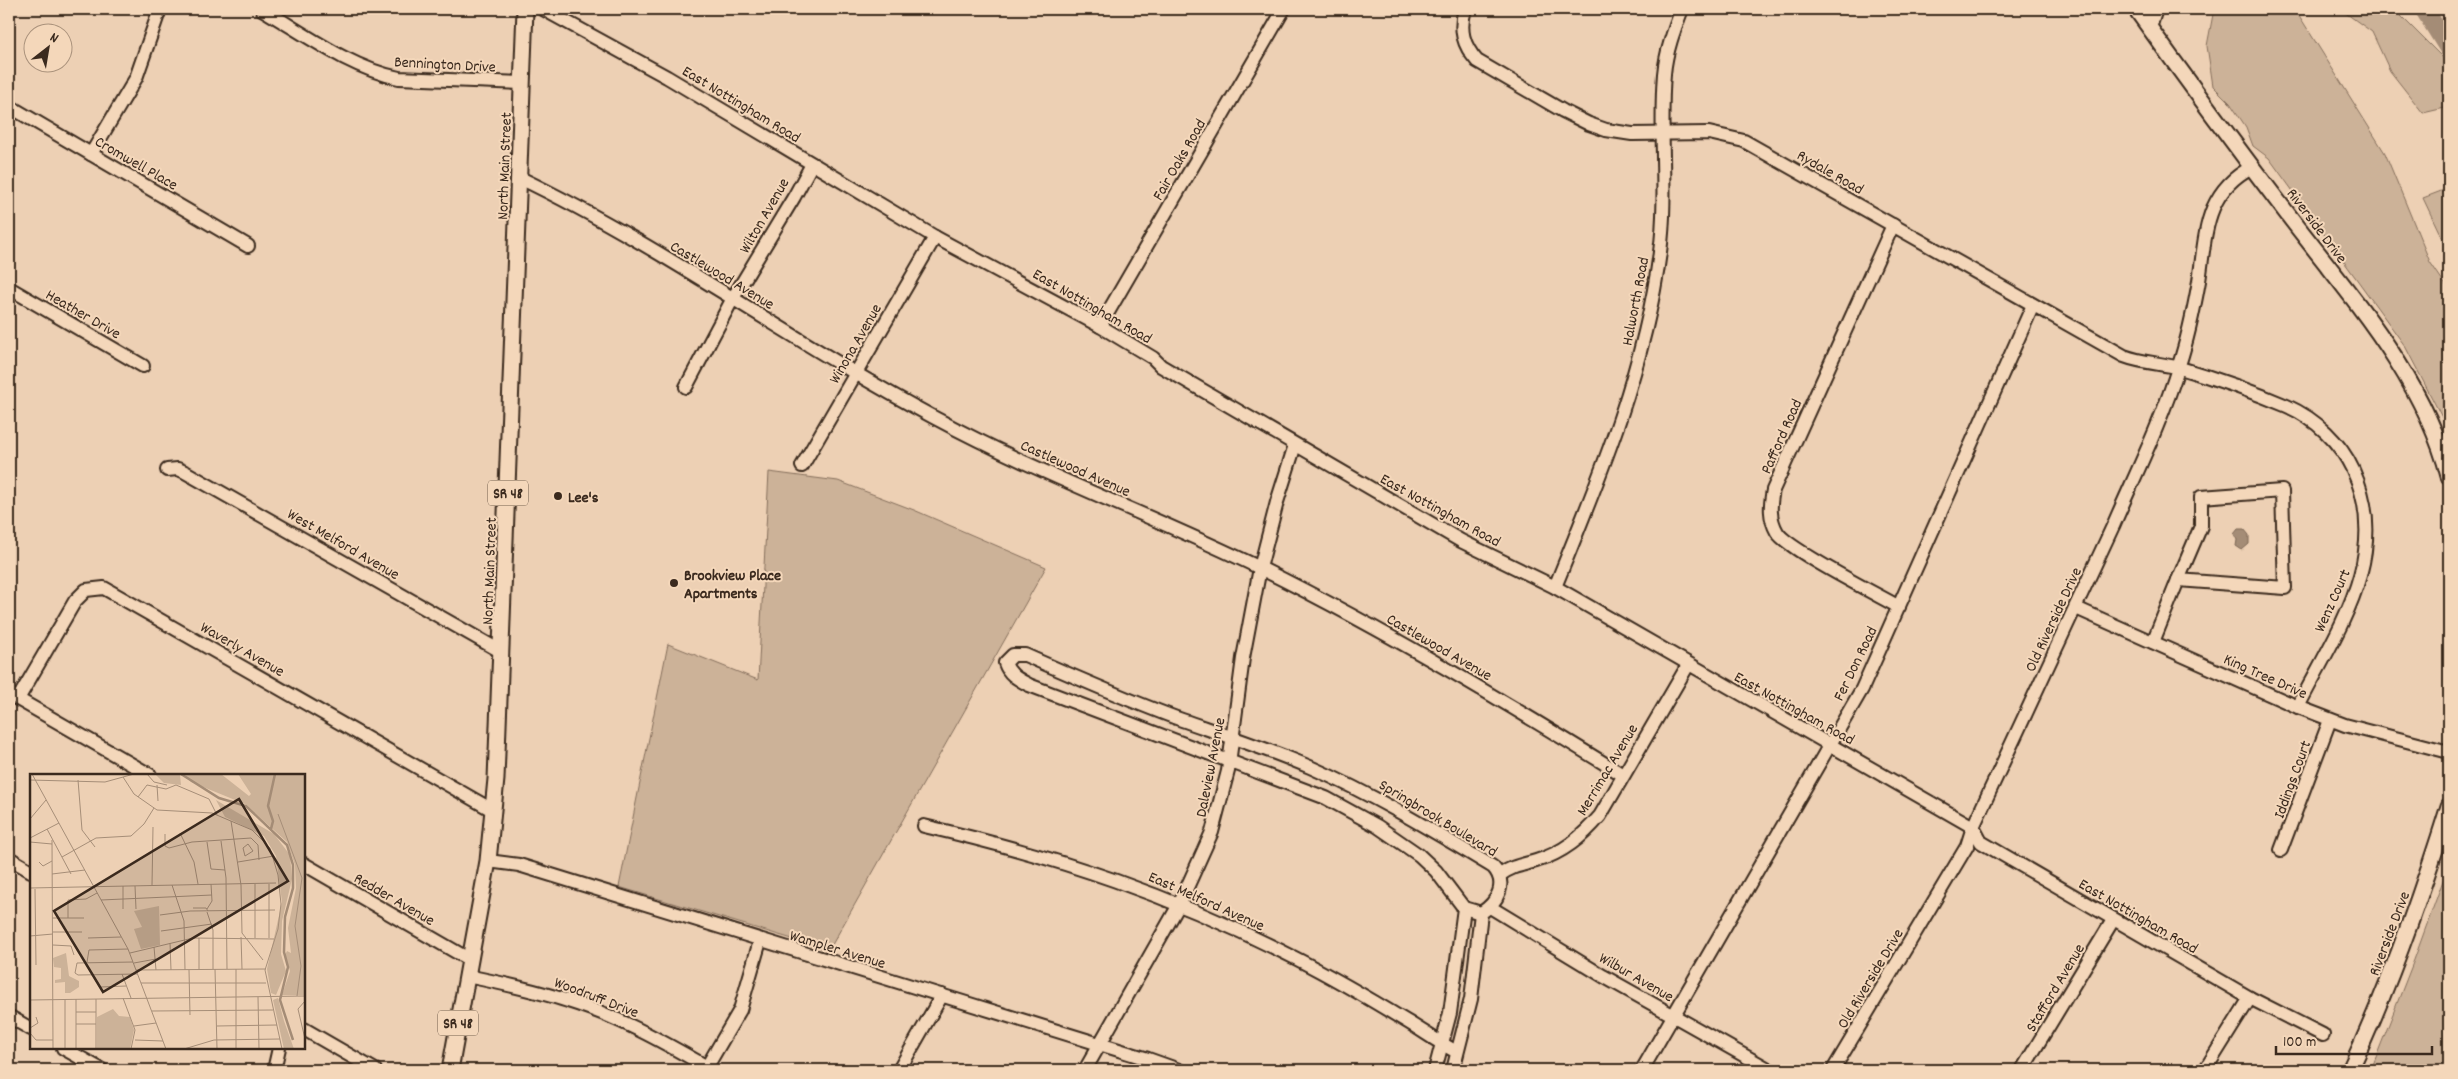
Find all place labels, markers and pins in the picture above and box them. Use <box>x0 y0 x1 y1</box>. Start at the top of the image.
place label: Lee's <box>568 487 599 510</box>
marker: Lee's <box>552 490 564 502</box>
place label: Brookview Place Apartments <box>684 565 781 606</box>
marker: Brookview Place Apartments <box>668 577 680 589</box>

